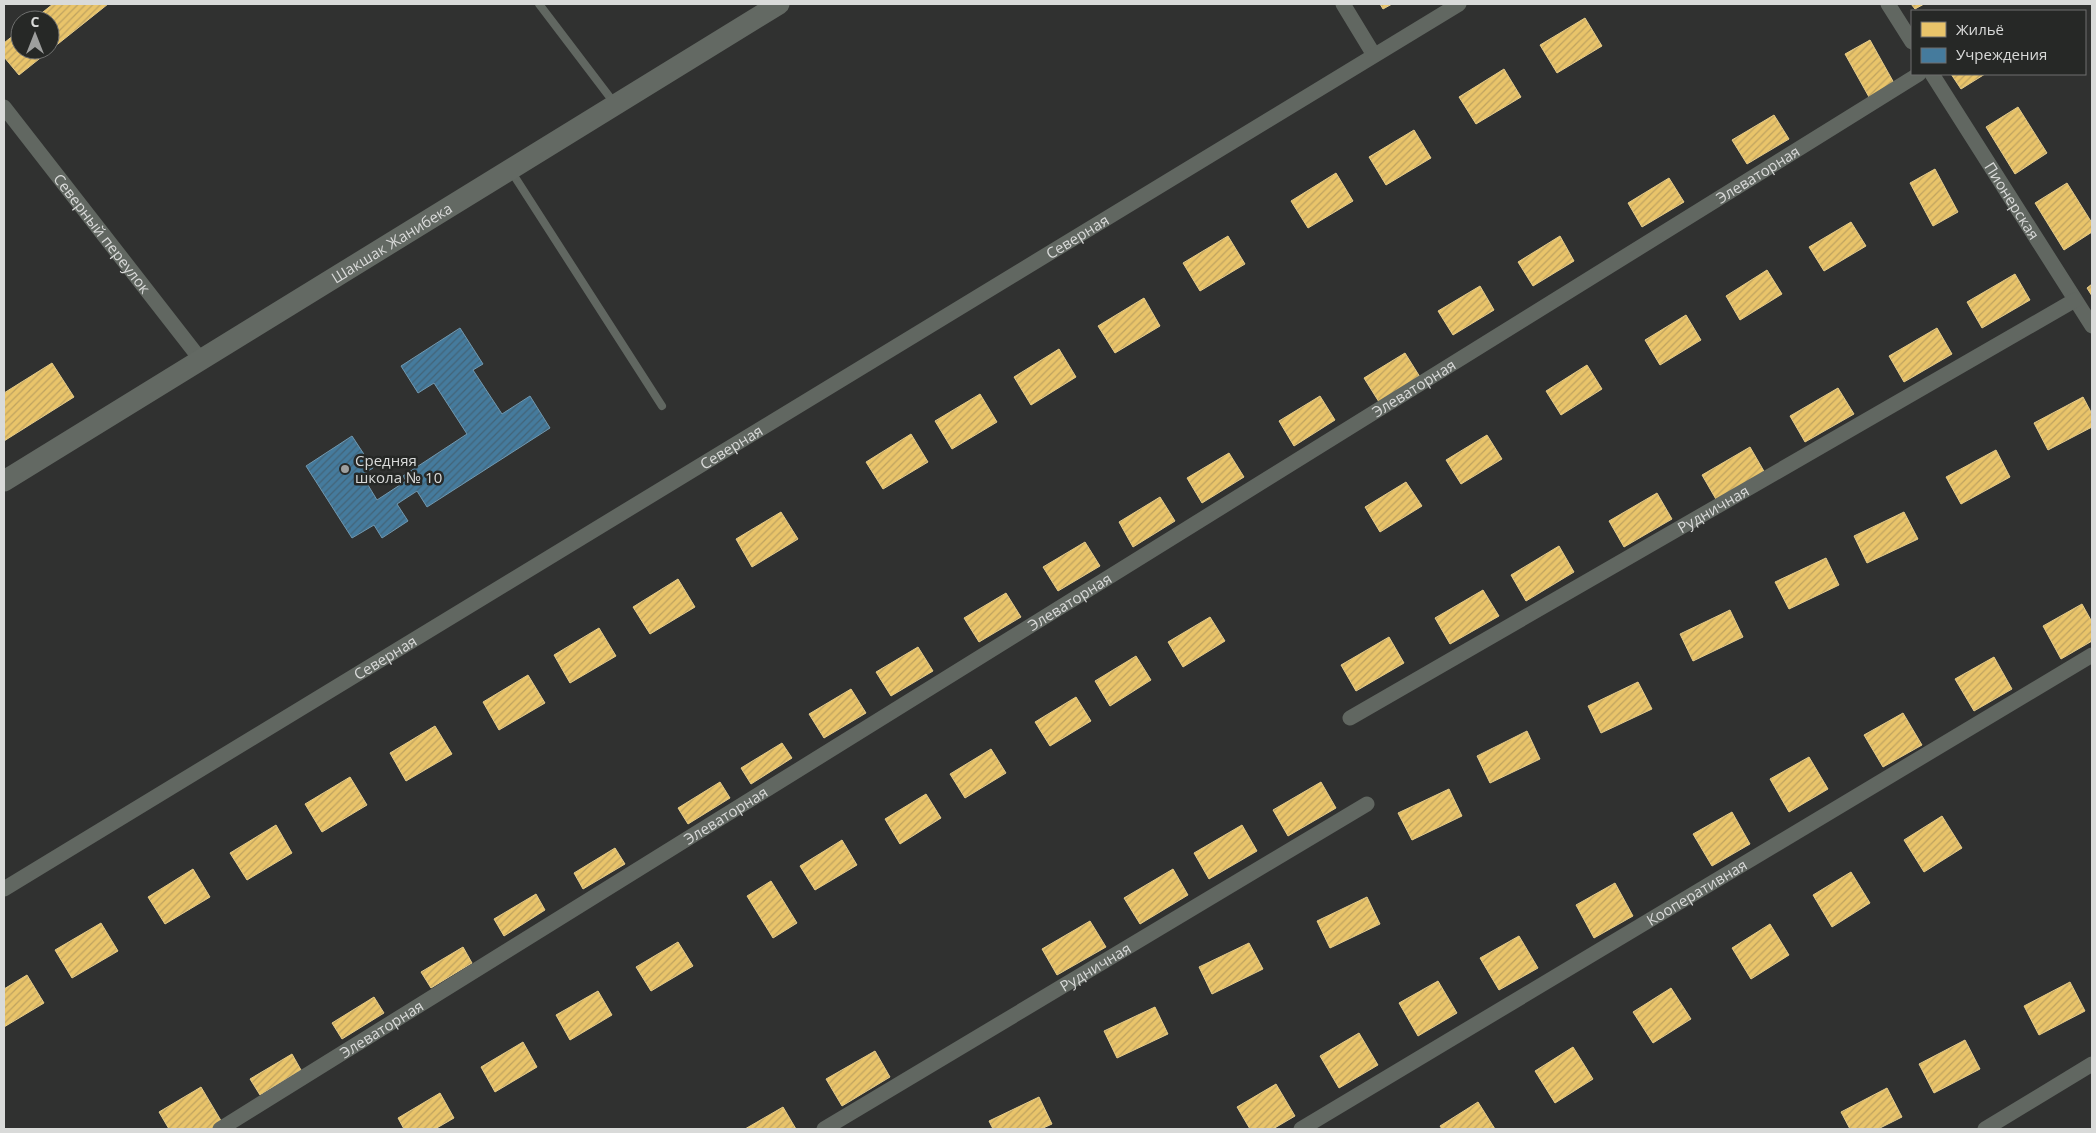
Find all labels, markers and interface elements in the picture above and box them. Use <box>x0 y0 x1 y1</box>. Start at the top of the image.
north arrow <box>10 10 60 60</box>
legend <box>1911 10 2086 75</box>
text: С <box>31 12 40 31</box>
text: Жильё <box>1956 19 2004 39</box>
text: Учреждения <box>1956 44 2047 64</box>
street label: Элеваторная <box>1712 141 1803 208</box>
street label: Пионерская <box>1980 158 2044 243</box>
street label: Северный переулок <box>49 169 155 298</box>
street label: Шакшак Жанибека <box>327 198 456 287</box>
street label: Северная <box>1042 209 1112 263</box>
street label: Элеваторная <box>1368 354 1459 421</box>
street label: Северная <box>696 420 766 474</box>
place label: Средняя школа № 10 <box>355 450 442 487</box>
marker: Средняя школа № 10 <box>339 463 351 475</box>
street label: Рудничная <box>1674 480 1752 537</box>
street label: Элеваторная <box>1024 568 1115 635</box>
street label: Северная <box>350 630 420 684</box>
street label: Элеваторная <box>680 782 771 849</box>
street label: Кооперативная <box>1642 854 1750 930</box>
street label: Рудничная <box>1056 938 1134 996</box>
street label: Элеваторная <box>336 995 427 1062</box>

